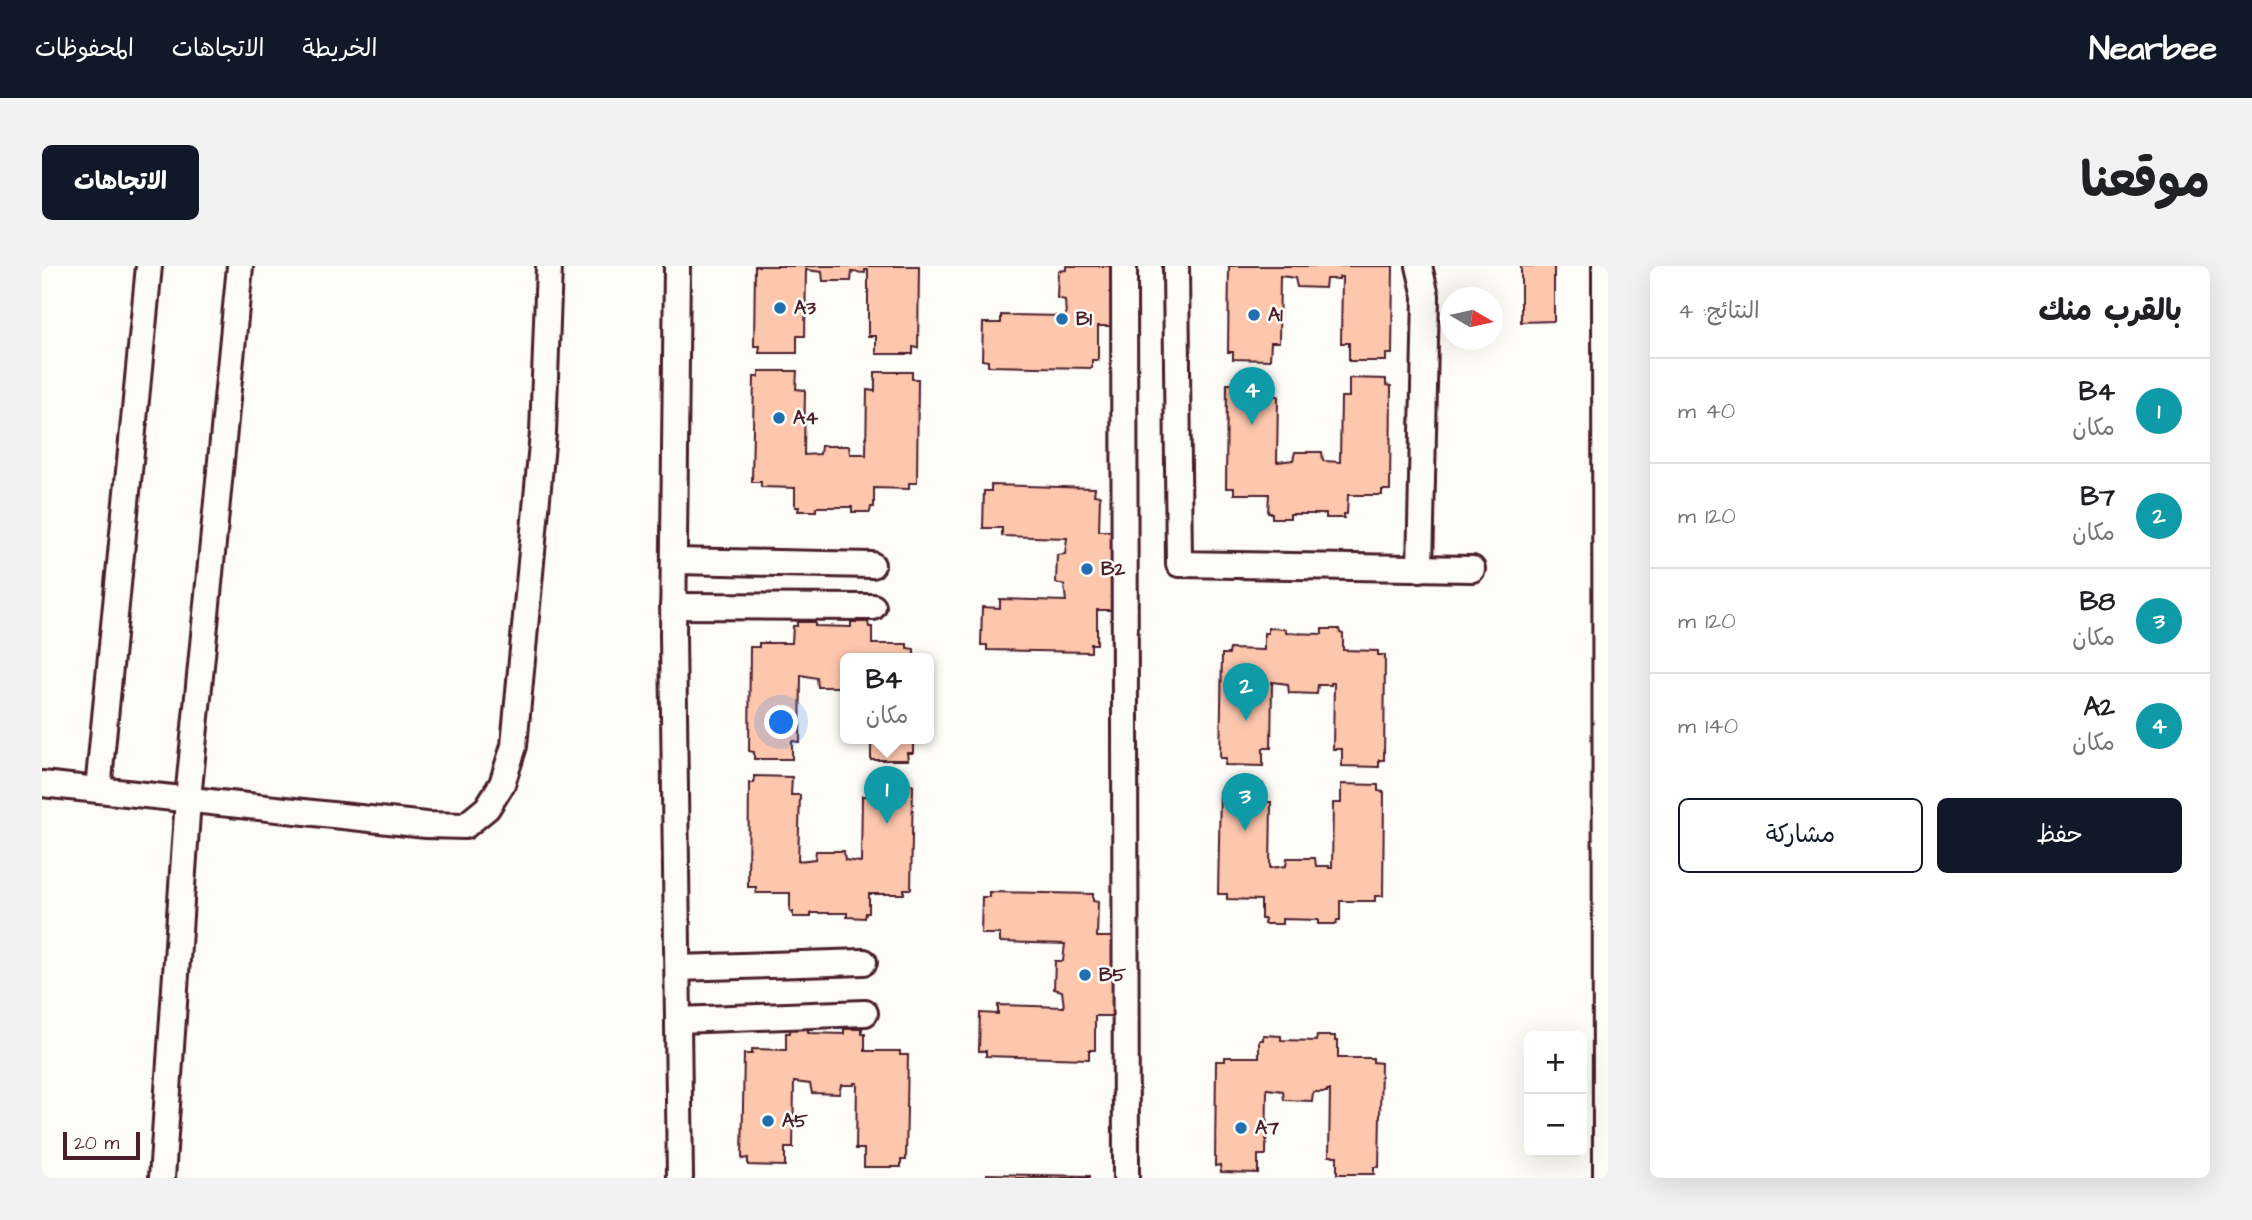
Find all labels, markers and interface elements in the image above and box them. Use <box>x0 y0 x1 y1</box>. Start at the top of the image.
text: Nearbee <box>2089 26 2217 72</box>
text: المحفوظات <box>35 32 134 66</box>
text: الاتجاهات <box>172 32 265 66</box>
text: الخريطة <box>303 32 377 66</box>
button: الاتجاهات <box>42 145 199 220</box>
text: موقعنا <box>2080 148 2210 216</box>
north arrow <box>1440 287 1503 350</box>
text: بالقرب منك <box>2038 290 2182 332</box>
place label: A3 <box>794 295 816 322</box>
text: النتائج: 4 <box>1678 295 1760 327</box>
marker: A3 <box>772 300 788 316</box>
place label: A1 <box>1268 302 1283 329</box>
place label: B1 <box>1076 306 1093 333</box>
marker: A1 <box>1246 307 1262 323</box>
marker: B1 <box>1054 311 1070 327</box>
pin: 4 <box>1229 367 1275 425</box>
text: B4 <box>2079 374 2115 410</box>
text: 40 m <box>1678 395 1735 427</box>
text: 1 <box>2158 395 2160 427</box>
place label: A4 <box>793 405 818 432</box>
marker: A4 <box>771 410 787 426</box>
text: مكان <box>2072 412 2115 444</box>
text: B7 <box>2081 479 2115 515</box>
text: 120 m <box>1678 500 1736 532</box>
text: 2 <box>2152 500 2166 532</box>
text: مكان <box>2072 517 2115 549</box>
place label: B2 <box>1101 556 1126 583</box>
marker: B2 <box>1079 561 1095 577</box>
text: B8 <box>2080 584 2115 620</box>
text: 120 m <box>1678 605 1736 637</box>
text: 3 <box>2153 605 2165 637</box>
text: مكان <box>2072 622 2115 654</box>
popup <box>840 653 934 744</box>
text: B4 <box>866 662 902 698</box>
pin: 2 <box>1223 663 1269 721</box>
text: A2 <box>2083 689 2115 725</box>
text: مكان <box>866 700 908 732</box>
your location <box>764 705 798 739</box>
text: 140 m <box>1678 710 1738 742</box>
text: 4 <box>2151 710 2167 742</box>
text: مكان <box>2072 727 2115 759</box>
pin: 1 <box>864 766 910 824</box>
pin: 3 <box>1222 773 1268 831</box>
button: مشاركة <box>1678 798 1923 873</box>
button: حفظ <box>1937 798 2182 873</box>
place label: B5 <box>1099 962 1127 989</box>
marker: B5 <box>1077 967 1093 983</box>
map controls <box>1524 1031 1587 1157</box>
button: + <box>1524 1031 1587 1094</box>
button: − <box>1524 1094 1587 1157</box>
place label: A5 <box>782 1108 808 1135</box>
marker: A5 <box>760 1113 776 1129</box>
place label: A7 <box>1255 1115 1279 1142</box>
marker: A7 <box>1233 1120 1249 1136</box>
scale bar <box>63 1129 140 1161</box>
text: 20 m <box>74 1130 119 1157</box>

